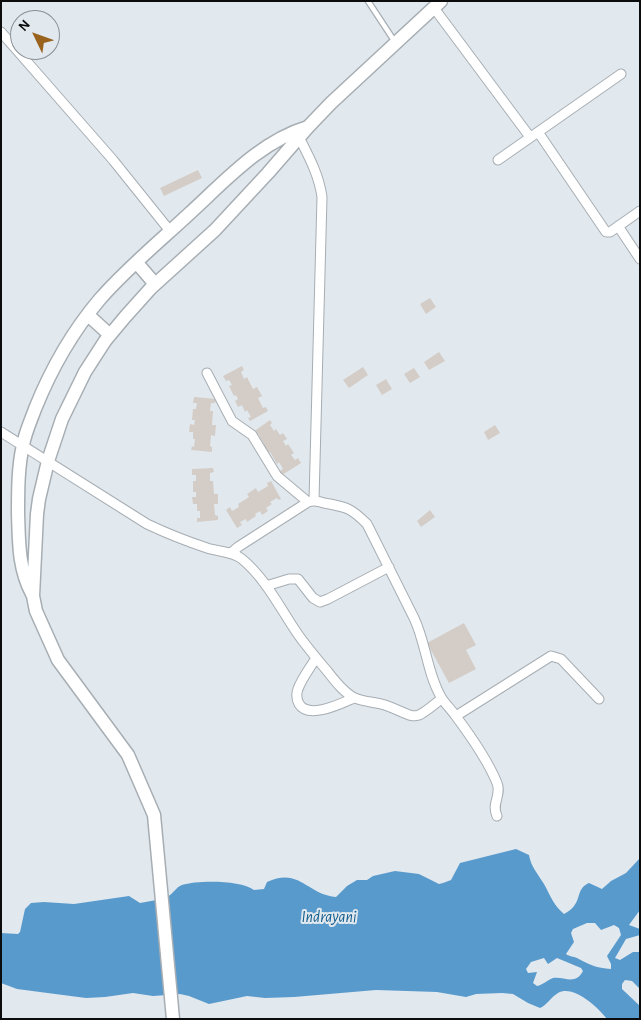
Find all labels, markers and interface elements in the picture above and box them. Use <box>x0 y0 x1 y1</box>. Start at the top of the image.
north arrow <box>10 10 60 60</box>
text: N <box>16 17 33 34</box>
water label: Indrayani <box>302 907 356 927</box>

